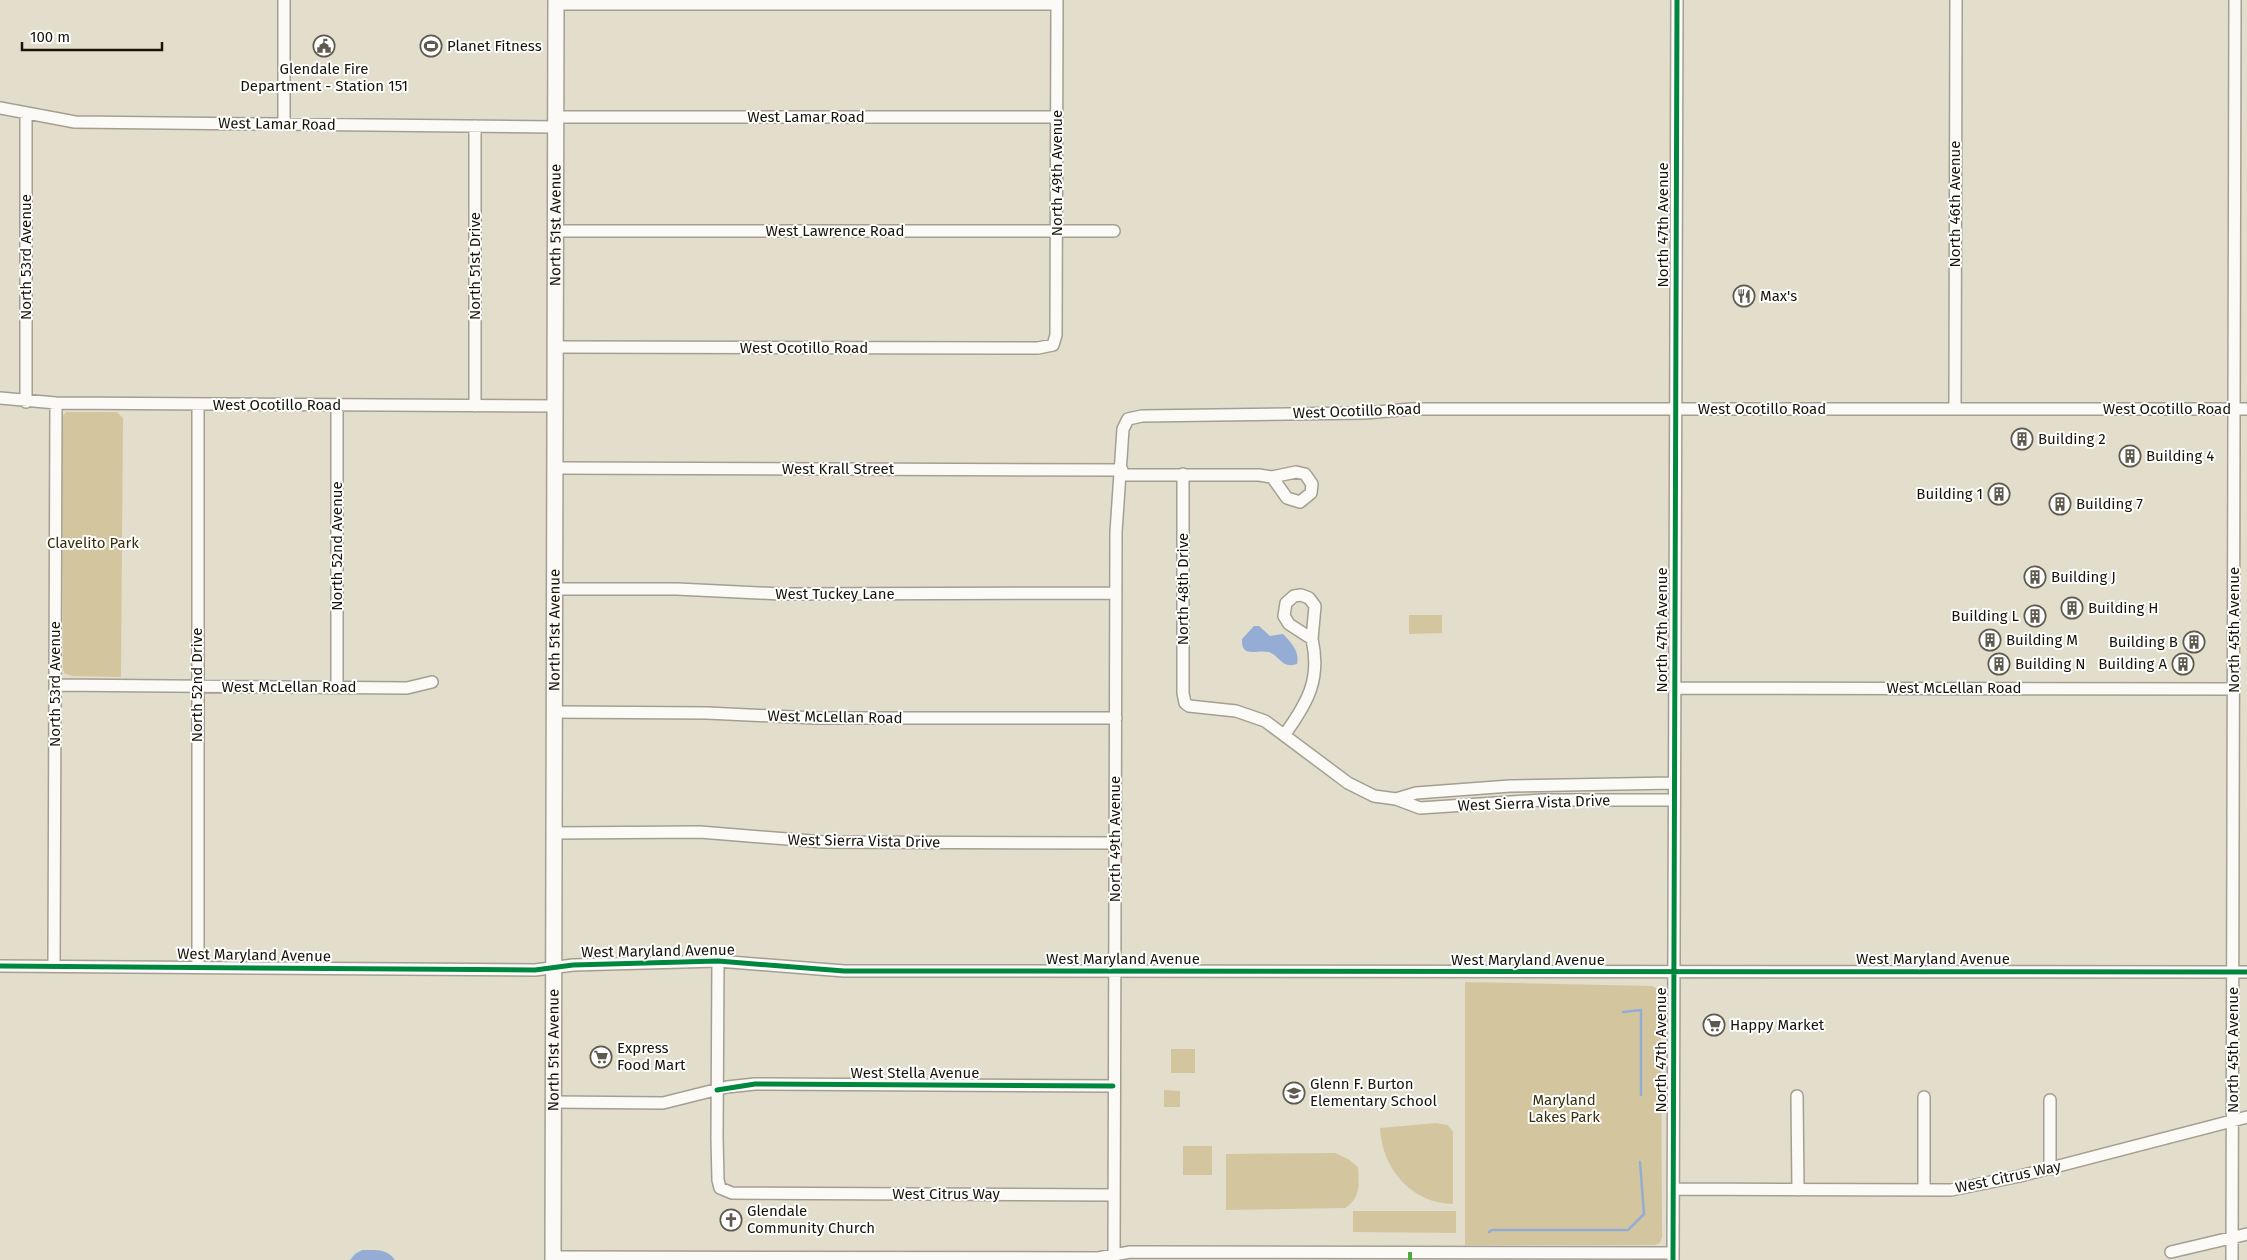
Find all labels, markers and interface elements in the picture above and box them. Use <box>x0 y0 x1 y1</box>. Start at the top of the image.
scale bar <box>22 20 162 52</box>
text: 100 m <box>30 28 70 46</box>
public building icon: Glendale Fire Department - Station 151 <box>312 34 336 58</box>
sports icon: Planet Fitness <box>419 34 443 58</box>
place label: Planet Fitness <box>447 37 542 55</box>
place label: Glendale Fire Department - Station 151 <box>240 60 408 95</box>
street label: West Lamar Road <box>747 108 865 126</box>
street label: North 49th Avenue <box>1048 110 1066 236</box>
street label: West Lamar Road <box>218 114 336 134</box>
street label: North 46th Avenue <box>1946 141 1964 267</box>
street label: North 47th Avenue <box>1654 162 1672 288</box>
street label: North 51st Avenue <box>546 164 565 286</box>
street label: North 53rd Avenue <box>17 194 35 320</box>
street label: North 51st Drive <box>466 212 484 320</box>
street label: West Lawrence Road <box>766 222 904 240</box>
restaurant icon: Max's <box>1732 284 1756 308</box>
place label: Max's <box>1760 287 1797 305</box>
street label: West Ocotillo Road <box>740 339 868 357</box>
street label: West Ocotillo Road <box>213 396 341 414</box>
street label: West Ocotillo Road <box>1292 400 1422 422</box>
street label: West Ocotillo Road <box>1698 400 1826 418</box>
street label: West Ocotillo Road <box>2103 400 2231 418</box>
building icon: Building 2 <box>2010 427 2034 451</box>
place label: Building 2 <box>2038 430 2106 448</box>
building icon: Building 4 <box>2118 444 2142 468</box>
place label: Building 4 <box>2146 447 2214 465</box>
street label: West Krall Street <box>782 460 895 478</box>
street label: North 52nd Avenue <box>328 481 346 611</box>
building icon: Building 1 <box>1987 482 2011 506</box>
place label: Building 1 <box>1916 485 1983 503</box>
building icon: Building 7 <box>2048 492 2072 516</box>
place label: Building 7 <box>2076 495 2143 513</box>
street label: North 48th Drive <box>1174 533 1192 645</box>
park label: Clavelito Park <box>47 534 139 552</box>
building icon: Building J <box>2023 565 2047 589</box>
street label: North 47th Avenue <box>1653 567 1671 693</box>
street label: North 45th Avenue <box>2225 567 2243 693</box>
place label: Building J <box>2051 568 2116 586</box>
street label: North 51st Avenue <box>545 569 564 691</box>
street label: West Tuckey Lane <box>775 585 895 603</box>
building icon: Building H <box>2060 596 2084 620</box>
place label: Building H <box>2088 599 2158 617</box>
building icon: Building L <box>2023 604 2047 628</box>
place label: Building L <box>1951 607 2020 625</box>
street label: North 53rd Avenue <box>46 621 64 747</box>
street label: North 52nd Drive <box>188 628 206 742</box>
building icon: Building M <box>1978 628 2002 652</box>
building icon: Building B <box>2182 630 2206 654</box>
place label: Building M <box>2006 631 2078 649</box>
place label: Building B <box>2109 633 2178 651</box>
building icon: Building N <box>1987 652 2011 676</box>
building icon: Building A <box>2171 652 2195 676</box>
place label: Building N <box>2015 655 2085 673</box>
place label: Building A <box>2098 655 2167 673</box>
street label: West McLellan Road <box>221 678 357 696</box>
street label: West McLellan Road <box>1886 679 2022 697</box>
street label: West McLellan Road <box>767 707 903 727</box>
street label: North 49th Avenue <box>1106 776 1124 902</box>
street label: West Sierra Vista Drive <box>1457 791 1611 815</box>
street label: West Sierra Vista Drive <box>787 831 941 851</box>
street label: West Maryland Avenue <box>581 941 735 961</box>
street label: West Maryland Avenue <box>177 945 331 965</box>
street label: West Maryland Avenue <box>1046 950 1200 968</box>
street label: West Maryland Avenue <box>1856 950 2010 968</box>
street label: West Maryland Avenue <box>1451 951 1605 969</box>
street label: North 47th Avenue <box>1652 987 1670 1113</box>
street label: North 45th Avenue <box>2224 987 2242 1113</box>
street label: North 51st Avenue <box>544 989 563 1111</box>
supermarket icon: Happy Market <box>1702 1013 1726 1037</box>
place label: Happy Market <box>1730 1016 1825 1034</box>
place label: Express Food Mart <box>617 1039 686 1074</box>
supermarket icon: Express Food Mart <box>589 1045 613 1069</box>
street label: West Stella Avenue <box>851 1064 980 1082</box>
place label: Glenn F. Burton Elementary School <box>1310 1075 1438 1110</box>
school or university icon: Glenn F. Burton Elementary School <box>1282 1081 1306 1105</box>
park label: Maryland Lakes Park <box>1528 1091 1600 1126</box>
street label: West Citrus Way <box>1953 1157 2063 1197</box>
street label: West Citrus Way <box>892 1185 1000 1203</box>
place label: Glendale Community Church <box>747 1202 875 1237</box>
church icon: Glendale Community Church <box>719 1208 743 1232</box>

